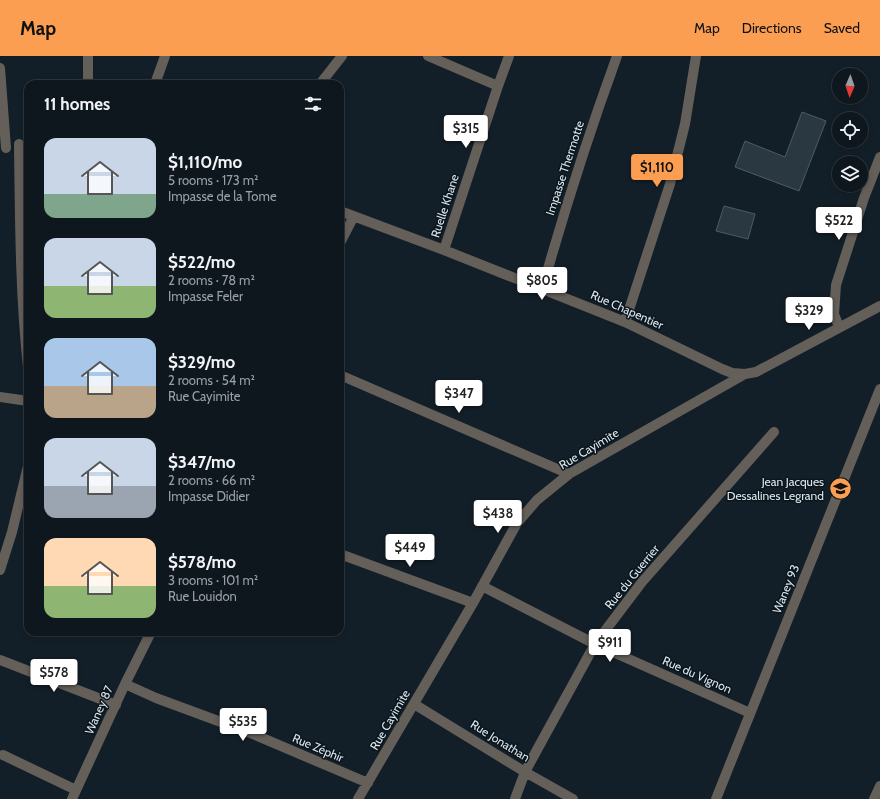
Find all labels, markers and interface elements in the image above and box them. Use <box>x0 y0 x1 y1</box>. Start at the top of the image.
text: Map <box>20 17 56 40</box>
text: Map <box>694 19 720 37</box>
text: Directions <box>742 19 802 37</box>
text: Saved <box>824 19 860 37</box>
north arrow <box>832 68 868 104</box>
map controls <box>832 68 868 192</box>
icon: filters <box>302 93 324 115</box>
text: 11 homes <box>44 94 110 114</box>
button: locate <box>832 112 868 148</box>
pin: $315 <box>442 115 490 149</box>
street label: Impasse Thermotte <box>542 119 587 217</box>
text: $315 <box>453 120 479 136</box>
text: $1,110/mo <box>168 152 242 172</box>
icon: home <box>76 154 124 202</box>
pin: $1,110 <box>624 154 690 188</box>
button: layers <box>832 156 868 192</box>
text: $1,110 <box>640 159 674 175</box>
text: 5 rooms · 173 m² <box>168 172 258 188</box>
street label: Ruelle Khane <box>427 172 462 239</box>
text: Impasse de la Tome <box>168 188 277 204</box>
pin: $522 <box>815 207 863 241</box>
text: $522 <box>825 212 853 228</box>
text: $522/mo <box>168 252 235 272</box>
icon: home <box>76 254 124 302</box>
pin: $805 <box>518 267 566 301</box>
text: 2 rooms · 78 m² <box>168 272 255 288</box>
text: $805 <box>526 272 558 288</box>
street label: Rue Chapentier <box>589 287 666 332</box>
text: Impasse Feler <box>168 288 243 304</box>
pin: $329 <box>785 297 833 331</box>
text: $329 <box>795 302 823 318</box>
text: $329/mo <box>168 352 235 372</box>
icon: home <box>76 354 124 402</box>
text: 2 rooms · 54 m² <box>168 372 255 388</box>
pin: $347 <box>435 380 483 414</box>
text: $347 <box>444 385 474 401</box>
text: Rue Cayimite <box>168 388 241 404</box>
street label: Rue Cayimite <box>556 425 621 472</box>
text: $347/mo <box>168 452 235 472</box>
icon: home <box>76 454 124 502</box>
text: 2 rooms · 66 m² <box>168 472 255 488</box>
place label: Jean Jacques Dessalines Legrand <box>727 474 824 503</box>
school or university icon: Jean Jacques Dessalines Legrand <box>827 476 853 502</box>
text: Impasse Didier <box>168 488 249 504</box>
pin: $438 <box>474 500 522 534</box>
text: $438 <box>483 505 513 521</box>
pin: $449 <box>386 534 434 568</box>
text: $449 <box>395 539 426 555</box>
street label: Rue du Guerrier <box>601 541 662 612</box>
text: $578/mo <box>168 552 236 572</box>
icon: home <box>76 554 124 602</box>
street label: Waney 93 <box>769 562 802 615</box>
text: 3 rooms · 101 m² <box>168 572 258 588</box>
text: Rue Louidon <box>168 588 237 604</box>
pin: $911 <box>586 629 634 663</box>
text: $911 <box>598 634 622 650</box>
street label: Rue du Vignon <box>660 653 734 697</box>
pin: $578 <box>30 659 78 693</box>
text: $578 <box>39 664 69 680</box>
street label: Waney 87 <box>81 683 116 736</box>
street label: Rue Cayimite <box>366 687 413 752</box>
pin: $535 <box>219 708 267 742</box>
text: $535 <box>229 713 257 729</box>
street label: Rue Jonathan <box>468 716 533 765</box>
street label: Rue Zéphir <box>290 730 346 765</box>

